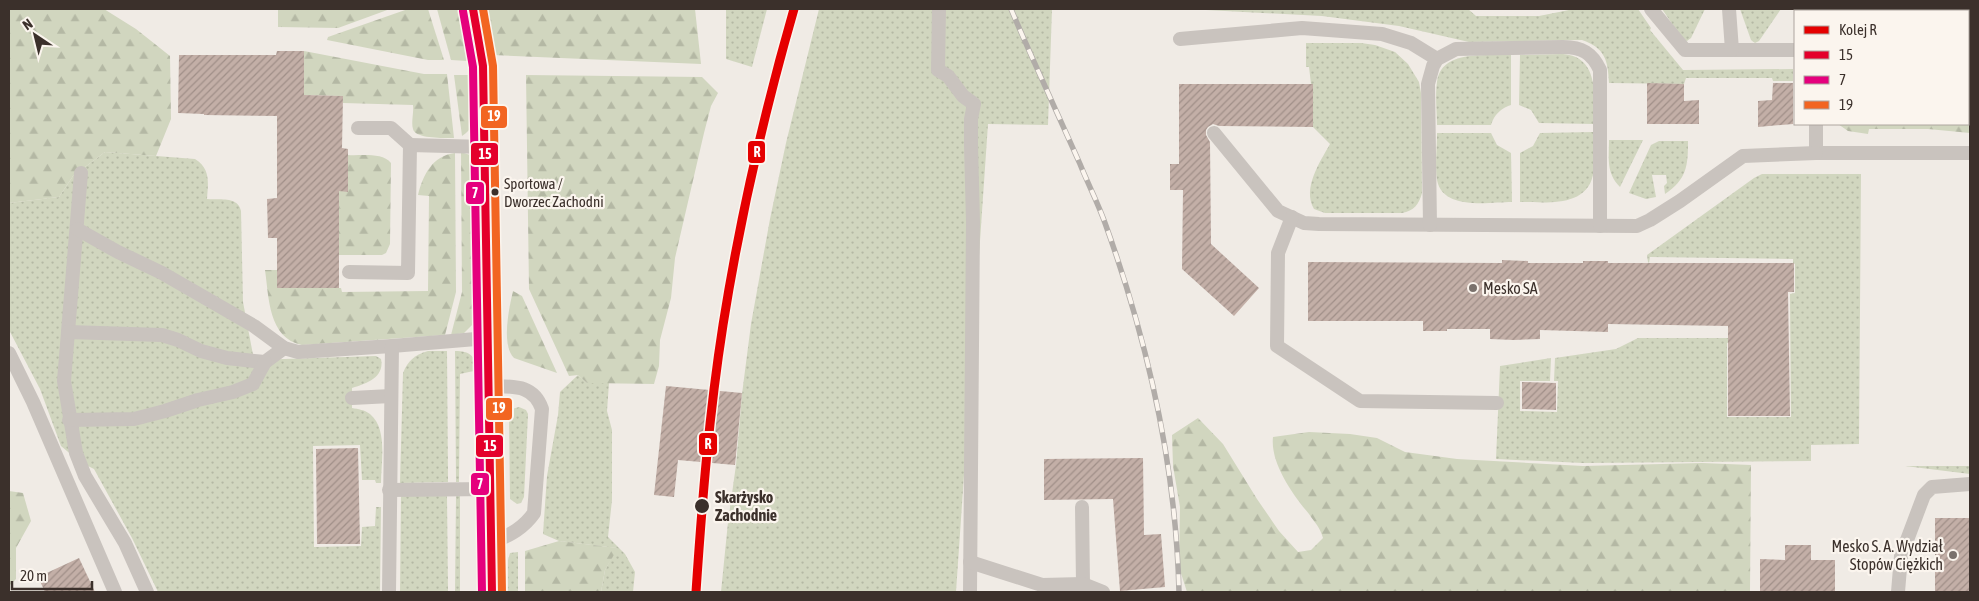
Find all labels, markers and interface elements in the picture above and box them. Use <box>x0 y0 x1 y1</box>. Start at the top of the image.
north arrow <box>10 10 60 60</box>
legend <box>1794 10 1969 125</box>
text: N <box>20 15 36 33</box>
text: Kolej R <box>1839 21 1877 38</box>
text: 15 <box>1839 46 1853 63</box>
text: 7 <box>1839 71 1846 88</box>
text: 19 <box>1839 96 1853 113</box>
line badge: 19 <box>480 105 508 129</box>
text: 19 <box>487 108 501 124</box>
line badge: R <box>747 140 766 164</box>
line badge: 15 <box>470 142 499 166</box>
text: R <box>754 144 761 160</box>
text: 15 <box>478 146 492 162</box>
place label: Sportowa / Dworzec Zachodni <box>504 175 604 210</box>
line badge: 7 <box>465 181 485 205</box>
text: 7 <box>472 185 478 201</box>
marker: Sportowa / Dworzec Zachodni <box>490 187 500 197</box>
place label: Mesko SA <box>1483 279 1538 297</box>
marker: Mesko SA <box>1467 282 1479 294</box>
line badge: 19 <box>485 397 513 421</box>
text: 19 <box>492 400 506 416</box>
line badge: R <box>698 432 718 456</box>
line badge: 15 <box>475 434 504 458</box>
text: R <box>705 436 712 452</box>
text: 15 <box>483 438 497 454</box>
line badge: 7 <box>470 472 490 496</box>
text: 7 <box>477 476 483 492</box>
place label: Skarżysko Zachodnie <box>715 488 777 524</box>
marker: Skarżysko Zachodnie <box>693 497 711 515</box>
place label: Mesko S. A. Wydział Stopów Ciężkich <box>1832 537 1944 574</box>
marker: Mesko S. A. Wydział Stopów Ciężkich <box>1947 549 1959 561</box>
scale bar <box>12 558 92 590</box>
text: 20 m <box>20 567 47 584</box>

